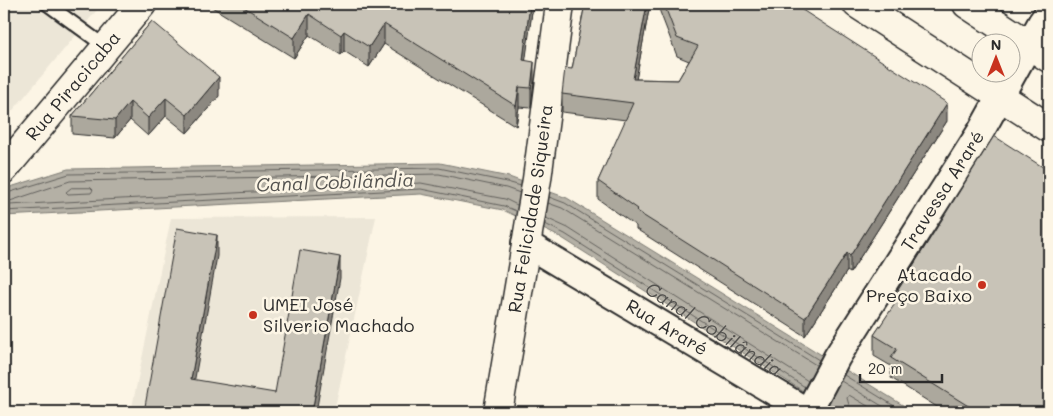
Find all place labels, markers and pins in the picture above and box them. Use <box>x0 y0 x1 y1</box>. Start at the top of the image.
place label: Atacado Preço Baixo <box>866 262 972 307</box>
marker: Atacado Preço Baixo <box>976 279 988 291</box>
place label: UMEI José Silverio Machado <box>263 292 415 337</box>
marker: UMEI José Silverio Machado <box>247 309 259 321</box>

